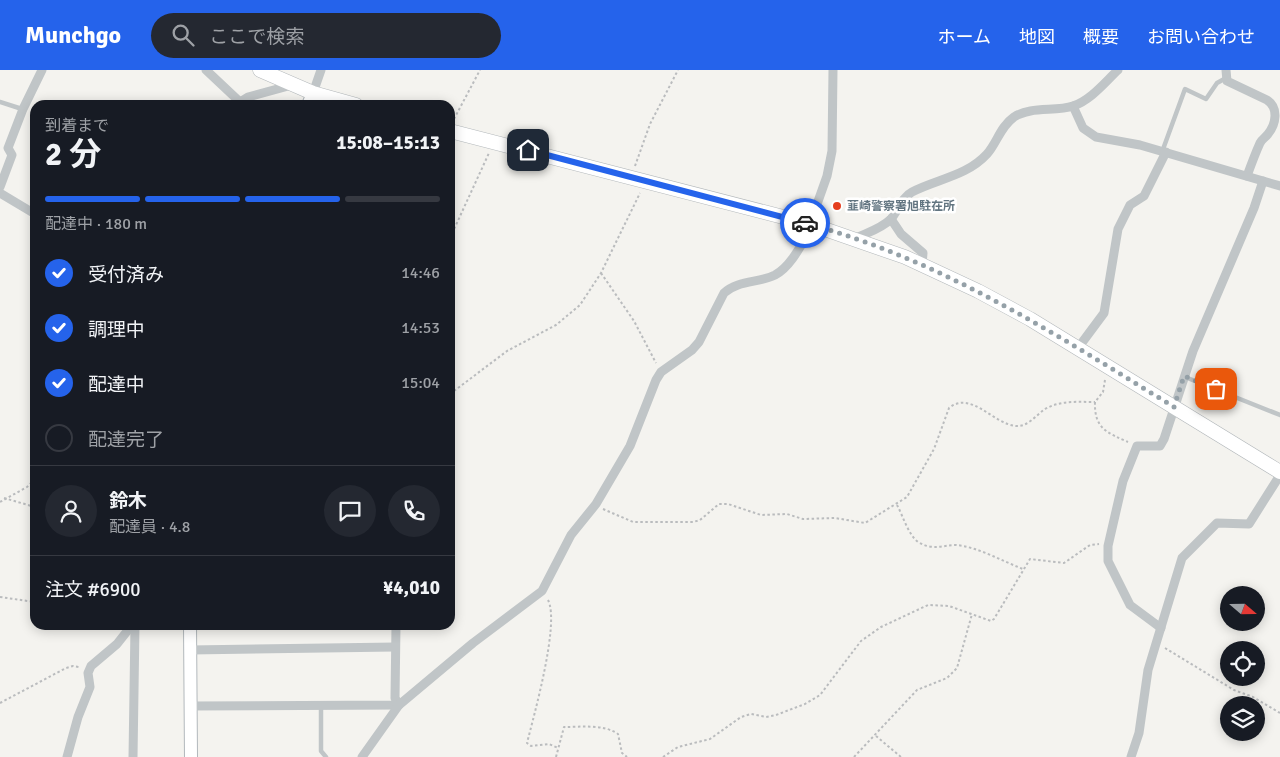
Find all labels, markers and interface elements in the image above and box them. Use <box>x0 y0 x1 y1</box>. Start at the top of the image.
search box <box>151 13 501 58</box>
text: Munchgo <box>25 20 121 50</box>
icon: search <box>169 21 197 49</box>
text: ここで検索 <box>209 25 304 49</box>
text: ホーム <box>938 26 991 48</box>
text: 地図 <box>1019 26 1055 48</box>
text: 概要 <box>1083 26 1119 48</box>
text: お問い合わせ <box>1147 26 1255 48</box>
text: 到着まで <box>45 116 109 136</box>
pin <box>507 129 549 171</box>
text: 15:08–15:13 <box>336 131 440 155</box>
text: 2 分 <box>45 135 101 174</box>
icon: home <box>514 136 542 164</box>
courier <box>780 198 830 248</box>
place label: 韮崎警察署旭駐在所 <box>847 199 955 214</box>
marker: 韮崎警察署旭駐在所 <box>831 200 843 212</box>
icon: car <box>791 209 819 237</box>
text: 配達中 · 180 m <box>45 214 147 234</box>
icon: check <box>45 259 73 287</box>
text: 受付済み <box>88 263 164 287</box>
text: 14:46 <box>401 263 440 283</box>
icon: check <box>45 314 73 342</box>
text: 調理中 <box>88 318 145 342</box>
text: 14:53 <box>401 318 440 338</box>
pin <box>1195 368 1237 410</box>
icon: check <box>45 369 73 397</box>
text: 配達中 <box>88 373 145 397</box>
text: 15:04 <box>401 373 440 393</box>
icon: bag <box>1202 375 1230 403</box>
text: 配達完了 <box>88 428 164 452</box>
button: person <box>45 485 97 537</box>
button: chat <box>324 485 376 537</box>
button: phone <box>388 485 440 537</box>
text: 鈴木 <box>109 489 147 513</box>
text: 配達員 · 4.8 <box>109 517 190 537</box>
text: ¥4,010 <box>383 576 440 600</box>
text: 注文 #6900 <box>45 578 140 602</box>
north arrow <box>1220 586 1265 631</box>
map controls <box>1220 586 1265 741</box>
button: locate <box>1220 641 1265 686</box>
button: layers <box>1220 696 1265 741</box>

